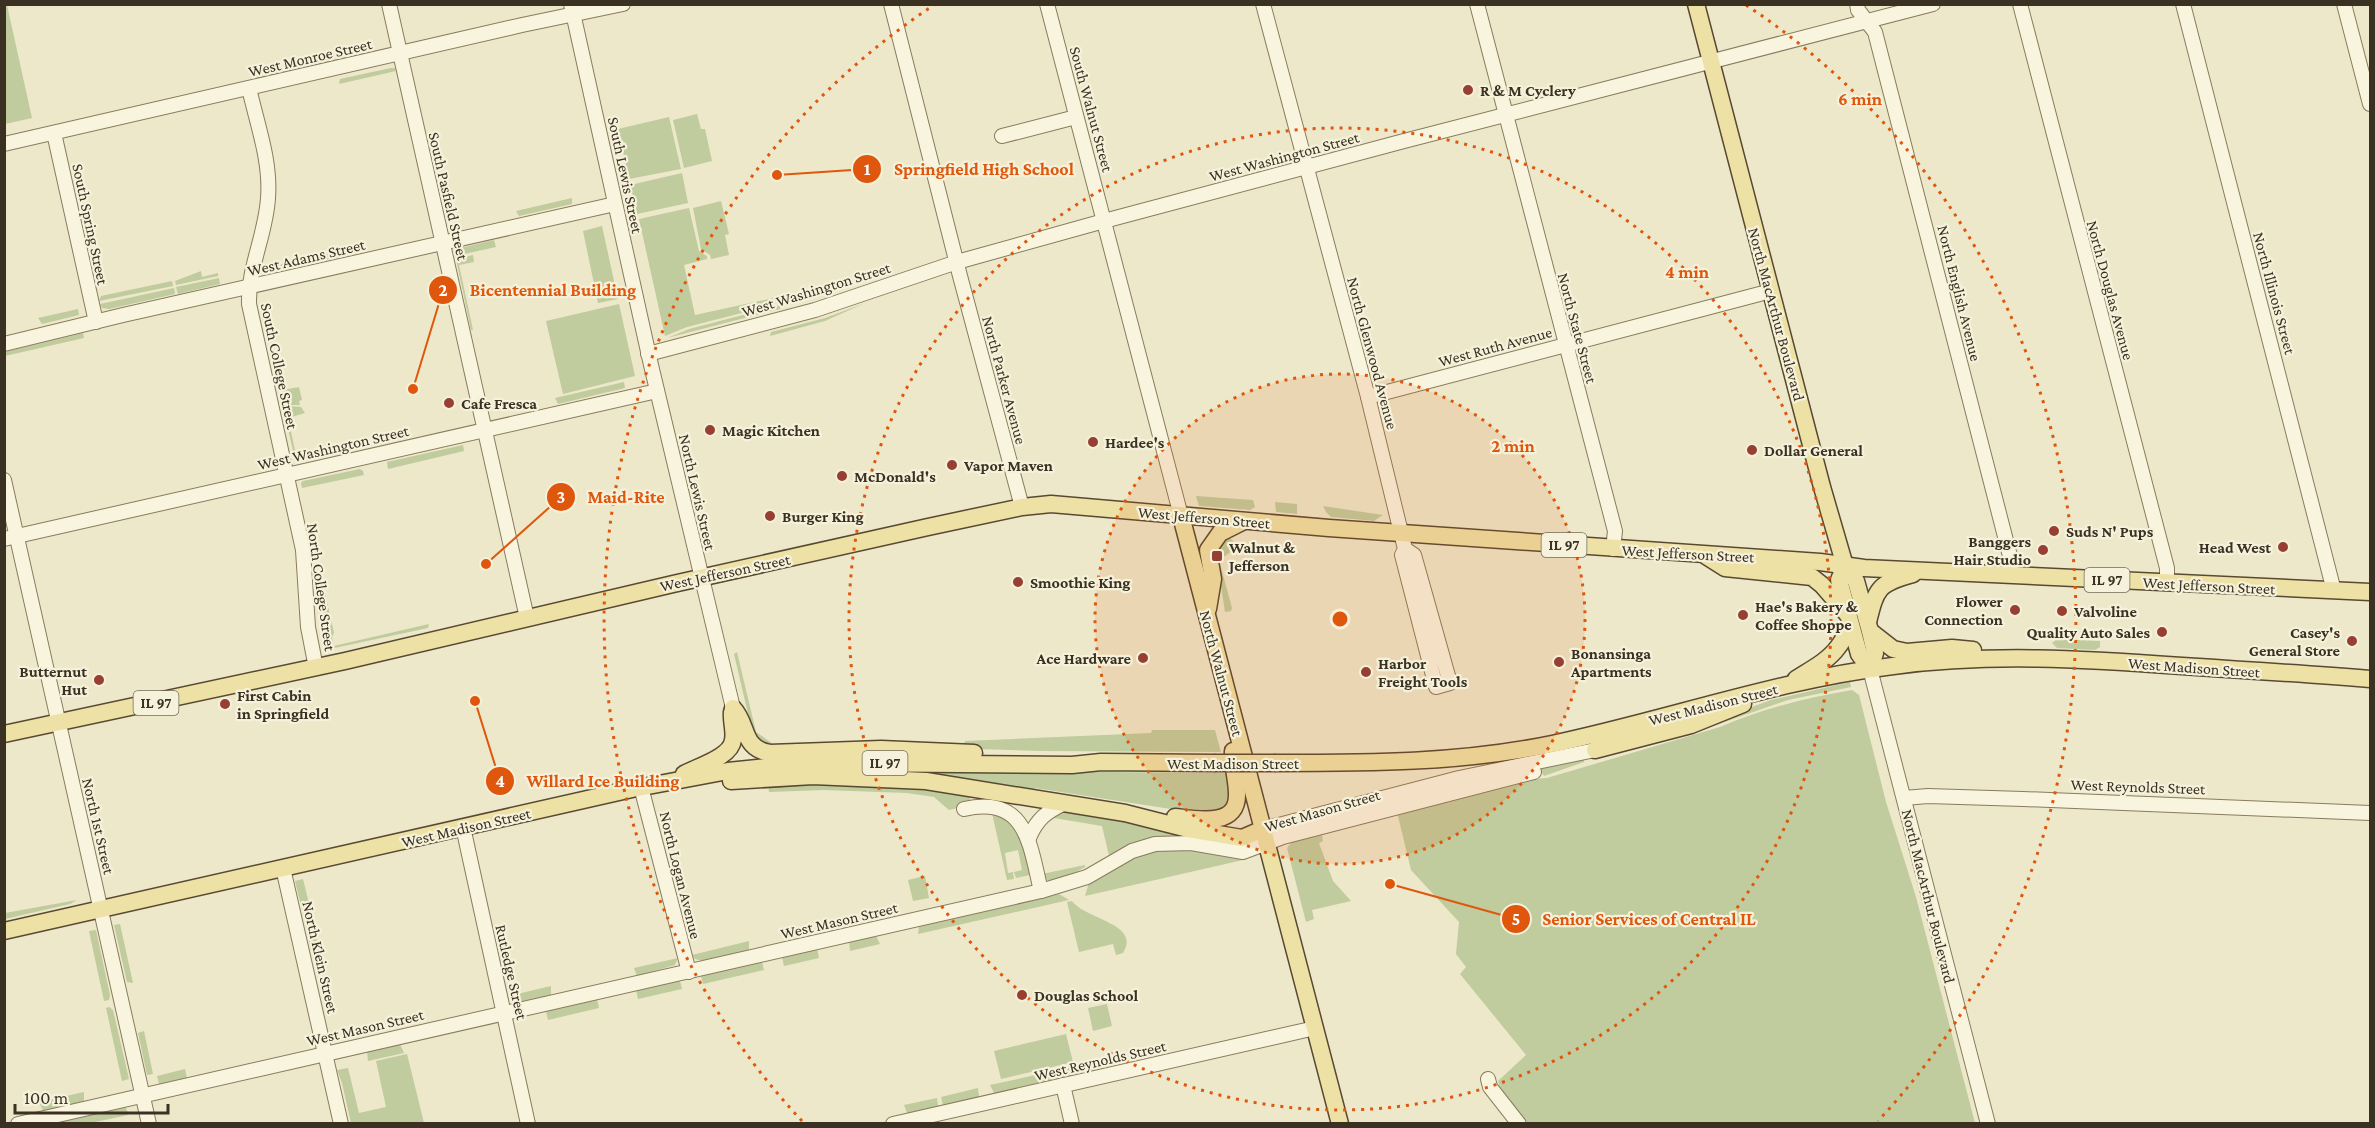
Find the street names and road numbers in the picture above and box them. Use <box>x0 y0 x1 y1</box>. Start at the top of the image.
street label: West Monroe Street <box>247 35 374 80</box>
street label: South Walnut Street <box>1067 45 1117 174</box>
street label: South Lewis Street <box>605 115 646 236</box>
street label: West Washington Street <box>1207 128 1362 186</box>
street label: South Pasfield Street <box>425 130 472 263</box>
street label: South Spring Street <box>68 162 112 287</box>
street label: North Douglas Avenue <box>2083 218 2137 362</box>
street label: North English Avenue <box>1933 223 1985 363</box>
street label: North MacArthur Boulevard <box>1745 226 1808 403</box>
street label: North Illinois Street <box>2250 230 2299 357</box>
street label: West Adams Street <box>246 236 367 279</box>
street label: West Washington Street <box>740 259 894 321</box>
street label: North State Street <box>1555 271 1601 386</box>
street label: North Glenwood Avenue <box>1344 275 1401 431</box>
street label: South College Street <box>257 301 301 432</box>
street label: North Parker Avenue <box>979 314 1030 446</box>
street label: West Ruth Avenue <box>1437 323 1554 370</box>
street label: West Washington Street <box>256 422 411 474</box>
street label: North Lewis Street <box>676 432 719 553</box>
street label: West Jefferson Street <box>1137 503 1271 533</box>
street label: North College Street <box>303 522 339 653</box>
road number: IL 97 <box>1542 533 1586 557</box>
street label: West Jefferson Street <box>1621 542 1755 566</box>
street label: West Jefferson Street <box>658 550 793 596</box>
road number: IL 97 <box>2084 568 2130 592</box>
street label: West Jefferson Street <box>2142 574 2276 598</box>
street label: North Walnut Street <box>1197 608 1247 738</box>
street label: West Madison Street <box>2127 654 2261 681</box>
street label: West Madison Street <box>1647 680 1780 729</box>
road number: IL 97 <box>134 691 178 715</box>
road number: IL 97 <box>862 751 908 775</box>
street label: West Madison Street <box>1167 755 1300 772</box>
street label: North 1st Street <box>79 776 118 877</box>
street label: West Reynolds Street <box>2070 776 2206 798</box>
street label: West Mason Street <box>1262 786 1383 835</box>
street label: West Madison Street <box>400 804 533 851</box>
street label: North MacArthur Boulevard <box>1899 807 1959 986</box>
street label: North Logan Avenue <box>655 810 705 941</box>
street label: North Klein Street <box>299 899 342 1016</box>
street label: West Mason Street <box>779 899 900 942</box>
street label: Rutledge Street <box>491 923 531 1022</box>
street label: West Mason Street <box>305 1006 426 1049</box>
street label: West Reynolds Street <box>1033 1037 1169 1085</box>

